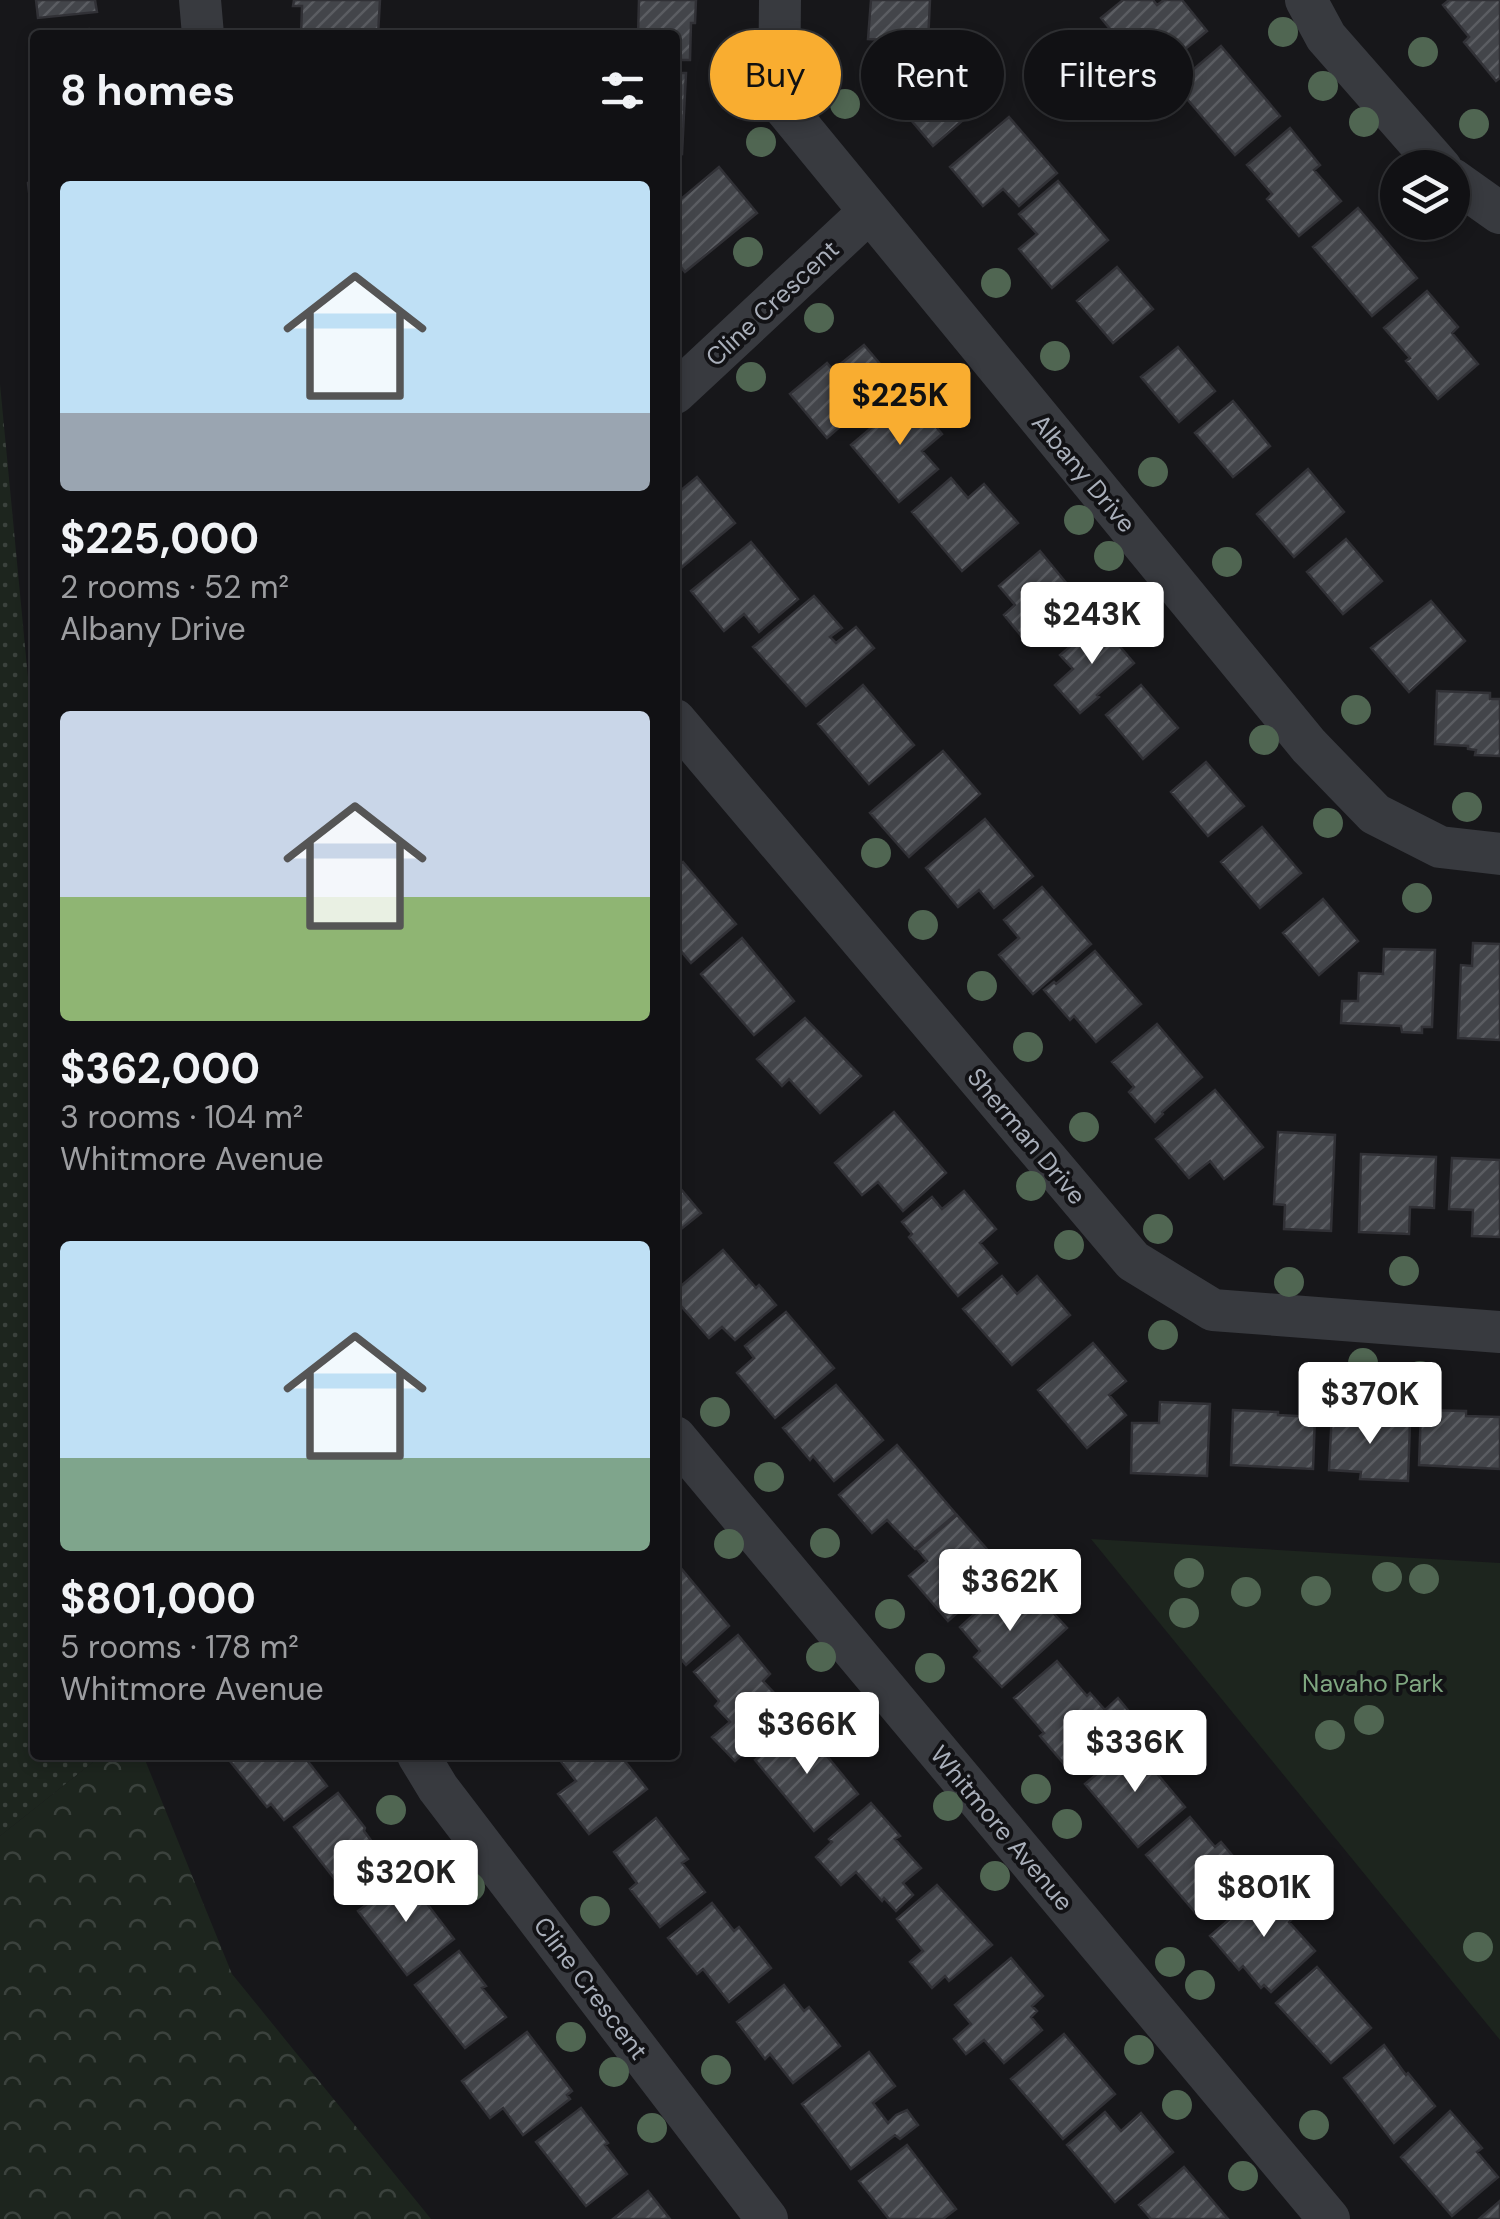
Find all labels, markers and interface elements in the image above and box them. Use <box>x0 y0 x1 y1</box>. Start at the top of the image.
chip: Buy <box>710 30 841 120</box>
chip: Rent <box>861 30 1004 120</box>
chip: Filters <box>1024 30 1193 120</box>
text: 8 homes <box>60 63 235 118</box>
icon: filters <box>595 63 650 118</box>
map controls <box>1380 150 1470 240</box>
button: layers <box>1380 150 1470 240</box>
street label: Cline Crescent <box>699 233 846 374</box>
icon: home <box>265 246 445 426</box>
pin: $225K <box>830 363 970 448</box>
text: $225K <box>851 374 949 416</box>
street label: Albany Drive <box>1024 407 1143 540</box>
text: $225,000 <box>60 511 259 566</box>
text: 2 rooms · 52 m² <box>60 566 289 608</box>
pin: $243K <box>1022 582 1162 667</box>
text: $243K <box>1043 593 1141 635</box>
text: Albany Drive <box>60 608 246 650</box>
icon: home <box>265 776 445 956</box>
text: $362,000 <box>60 1041 260 1096</box>
street label: Sherman Drive <box>960 1061 1093 1211</box>
text: 3 rooms · 104 m² <box>60 1096 303 1138</box>
text: Whitmore Avenue <box>60 1138 324 1180</box>
icon: home <box>265 1306 445 1486</box>
pin: $370K <box>1300 1362 1440 1447</box>
text: $370K <box>1321 1373 1419 1415</box>
pin: $362K <box>940 1549 1080 1634</box>
text: $362K <box>961 1560 1059 1602</box>
text: $801,000 <box>60 1571 256 1626</box>
text: 5 rooms · 178 m² <box>60 1626 299 1668</box>
park label: Navaho Park <box>1302 1667 1444 1700</box>
text: Whitmore Avenue <box>60 1668 324 1710</box>
pin: $366K <box>737 1692 877 1777</box>
text: $366K <box>757 1703 857 1745</box>
pin: $336K <box>1065 1710 1205 1795</box>
text: $336K <box>1085 1721 1185 1763</box>
street label: Whitmore Avenue <box>923 1739 1080 1918</box>
pin: $320K <box>336 1840 476 1925</box>
text: $320K <box>356 1851 456 1893</box>
pin: $801K <box>1194 1855 1334 1940</box>
text: $801K <box>1217 1866 1311 1908</box>
street label: Cline Crescent <box>526 1910 655 2066</box>

